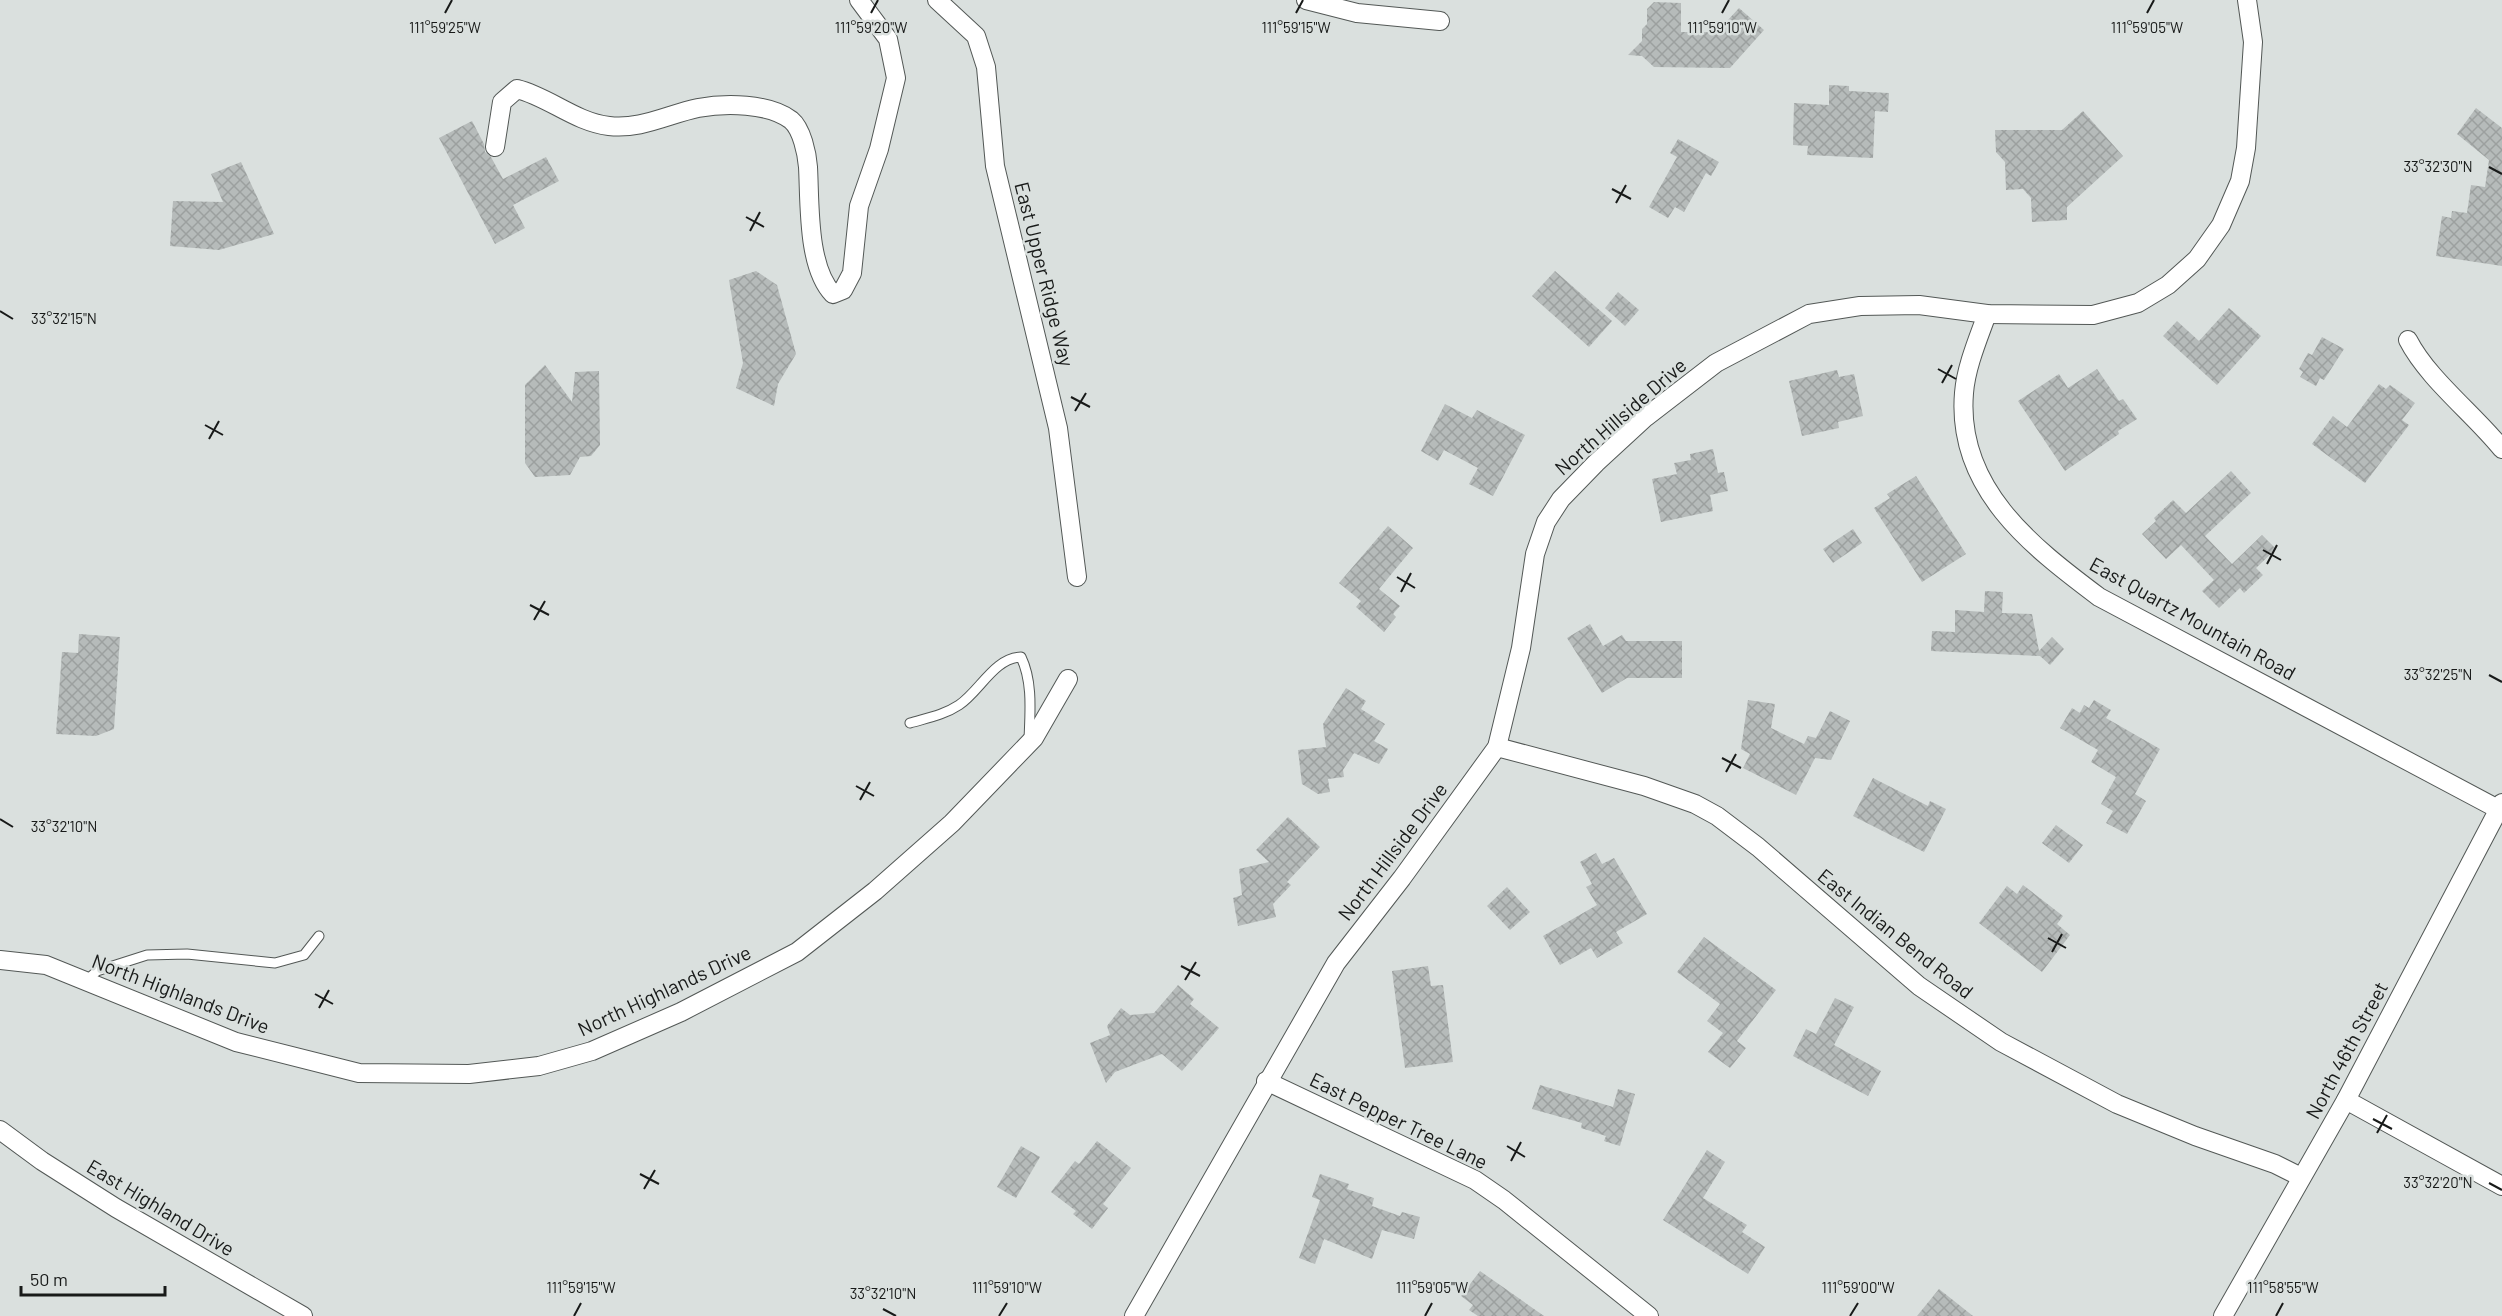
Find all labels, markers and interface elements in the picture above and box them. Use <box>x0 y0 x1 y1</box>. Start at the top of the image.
text: 111°59'25"W <box>409 18 481 36</box>
text: 111°59'20"W <box>835 18 907 36</box>
text: 111°59'15"W <box>1261 18 1331 36</box>
text: 111°59'10"W <box>1687 18 1757 36</box>
text: 111°59'05"W <box>2111 18 2183 36</box>
text: 33°32'30"N <box>2403 157 2473 175</box>
street label: East Upper Ridge Way <box>1010 179 1080 369</box>
text: 33°32'15"N <box>31 309 97 327</box>
street label: North Hillside Drive <box>1549 352 1691 480</box>
street label: East Quartz Mountain Road <box>2086 551 2300 685</box>
text: 33°32'25"N <box>2404 665 2472 683</box>
street label: North Hillside Drive <box>1332 777 1452 925</box>
text: 33°32'10"N <box>31 817 97 835</box>
street label: East Indian Bend Road <box>1813 863 1979 1003</box>
street label: North Highlands Drive <box>574 939 754 1041</box>
street label: North Highlands Drive <box>89 948 273 1038</box>
street label: North 46th Street <box>2300 977 2392 1123</box>
street label: East Pepper Tree Lane <box>1306 1066 1492 1174</box>
street label: East Highland Drive <box>83 1153 239 1261</box>
text: 33°32'20"N <box>2403 1173 2473 1191</box>
scale bar <box>21 1259 165 1297</box>
text: 50 m <box>30 1268 68 1290</box>
text: 111°59'15"W <box>546 1278 616 1296</box>
text: 111°59'10"W <box>972 1278 1042 1296</box>
text: 111°59'05"W <box>1396 1278 1468 1296</box>
text: 111°59'00"W <box>1821 1278 1895 1296</box>
text: 111°58'55"W <box>2247 1278 2319 1296</box>
text: 33°32'10"N <box>850 1284 916 1302</box>

